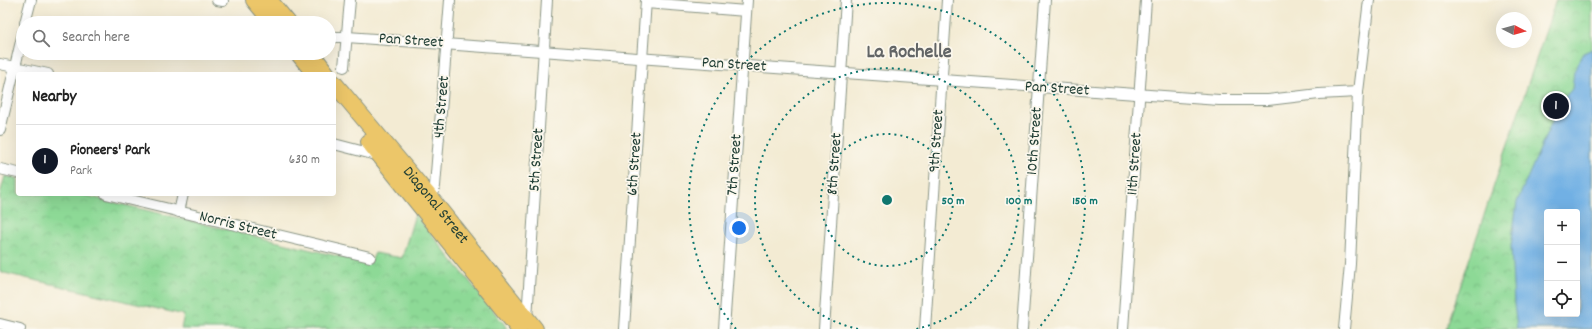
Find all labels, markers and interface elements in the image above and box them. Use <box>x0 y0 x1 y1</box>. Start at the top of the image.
north arrow <box>1496 12 1532 48</box>
search box <box>16 16 336 60</box>
icon: search <box>30 27 52 49</box>
text: Search here <box>62 27 130 49</box>
street label: Pan Street <box>378 27 444 55</box>
district label: La Rochelle <box>866 39 952 67</box>
street label: Pan Street <box>701 51 767 79</box>
street label: 4th Street <box>428 75 456 139</box>
street label: Pan Street <box>1024 75 1090 103</box>
text: Nearby <box>32 86 76 110</box>
pin: 1 <box>1543 91 1569 121</box>
street label: 10th Street <box>1021 106 1049 176</box>
street label: 9th Street <box>923 109 951 173</box>
street label: 5th Street <box>523 128 551 192</box>
street label: 6th Street <box>621 131 649 197</box>
street label: 8th Street <box>821 132 849 196</box>
street label: 11th Street <box>1121 132 1149 196</box>
street label: 7th Street <box>721 133 749 197</box>
text: Pioneers' Park <box>70 140 150 162</box>
text: 1 <box>44 151 46 170</box>
text: 630 m <box>289 151 320 170</box>
street label: Diagonal Street <box>397 161 474 249</box>
text: Park <box>70 162 92 181</box>
centre of rings <box>880 193 894 207</box>
text: 50 m <box>941 193 965 210</box>
text: 100 m <box>1006 193 1032 210</box>
text: 150 m <box>1072 193 1098 210</box>
street label: Norris Street <box>197 205 279 247</box>
map controls <box>1544 209 1580 317</box>
button: + <box>1544 209 1580 245</box>
your location <box>729 218 749 238</box>
button: − <box>1544 245 1580 281</box>
button: locate <box>1544 281 1580 317</box>

